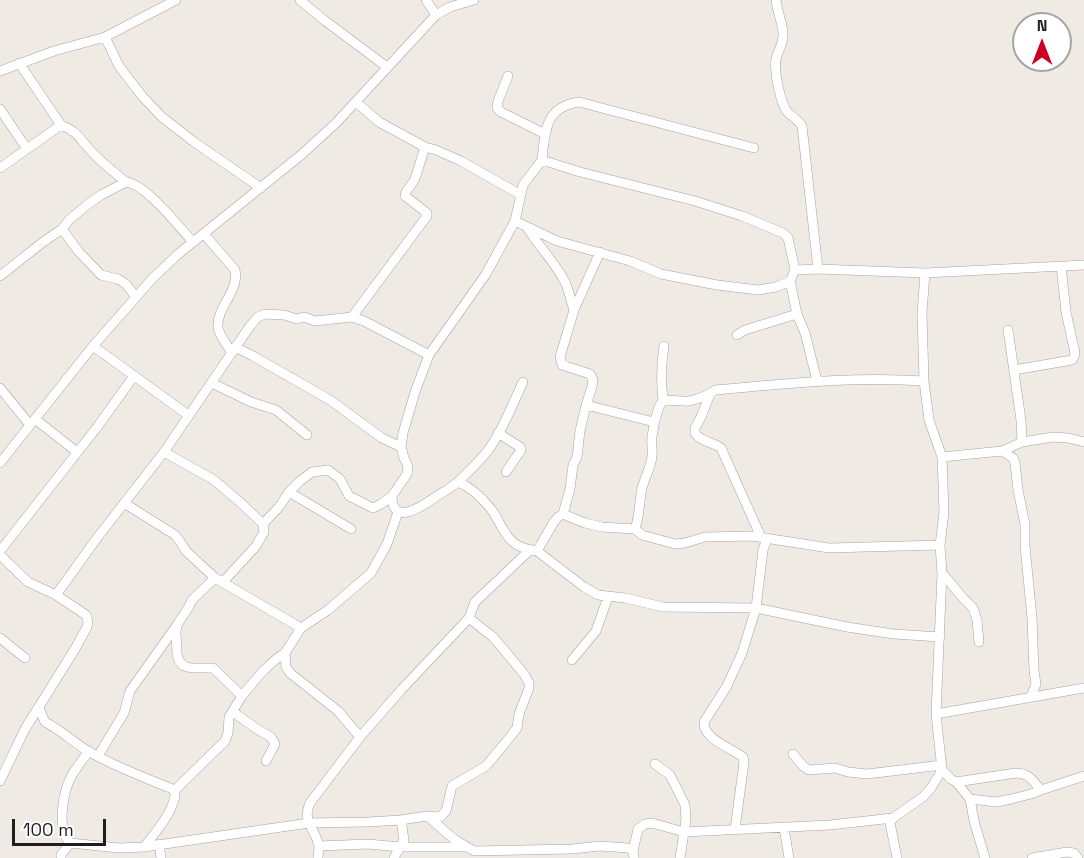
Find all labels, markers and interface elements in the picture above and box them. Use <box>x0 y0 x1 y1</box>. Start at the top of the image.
north arrow <box>1012 12 1072 72</box>
text: N <box>1037 15 1047 36</box>
scale bar <box>15 807 110 845</box>
text: 100 m <box>23 818 74 841</box>

